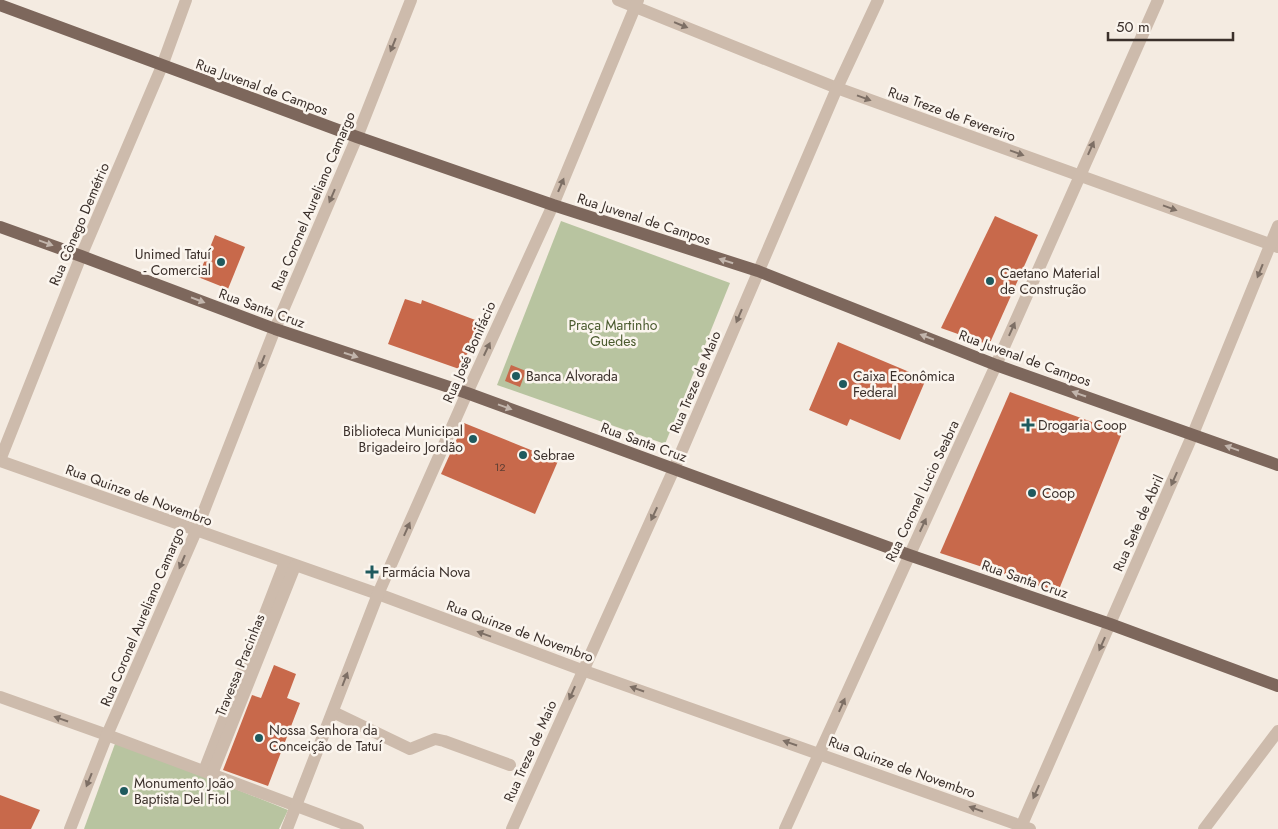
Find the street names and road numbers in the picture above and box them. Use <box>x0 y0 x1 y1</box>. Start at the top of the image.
street label: Rua Juvenal de Campos <box>193 54 331 120</box>
street label: Rua Treze de Fevereiro <box>885 82 1019 147</box>
street label: Rua Coronel Aureliano Camargo <box>266 108 360 294</box>
street label: Rua Cônego Demétrio <box>44 159 114 289</box>
street label: Rua Juvenal de Campos <box>575 188 714 250</box>
street label: Rua Santa Cruz <box>216 283 308 333</box>
street label: Rua José Bonifácio <box>438 298 501 406</box>
street label: Rua Juvenal de Campos <box>956 325 1094 391</box>
street label: Rua Treze de Maio <box>664 327 726 436</box>
street label: Rua Santa Cruz <box>598 417 690 467</box>
street label: Rua Coronel Lucio Seabra <box>880 417 964 565</box>
street label: Rua Quinze de Novembro <box>63 459 216 531</box>
street label: Rua Sete de Abril <box>1108 471 1168 575</box>
street label: Rua Coronel Aureliano Camargo <box>95 524 189 710</box>
street label: Rua Santa Cruz <box>979 555 1071 603</box>
street label: Rua Quinze de Novembro <box>444 595 597 667</box>
street label: Travessa Pracinhas <box>210 611 270 719</box>
street label: Rua Treze de Maio <box>499 697 562 805</box>
street label: Rua Quinze de Novembro <box>826 731 979 803</box>

